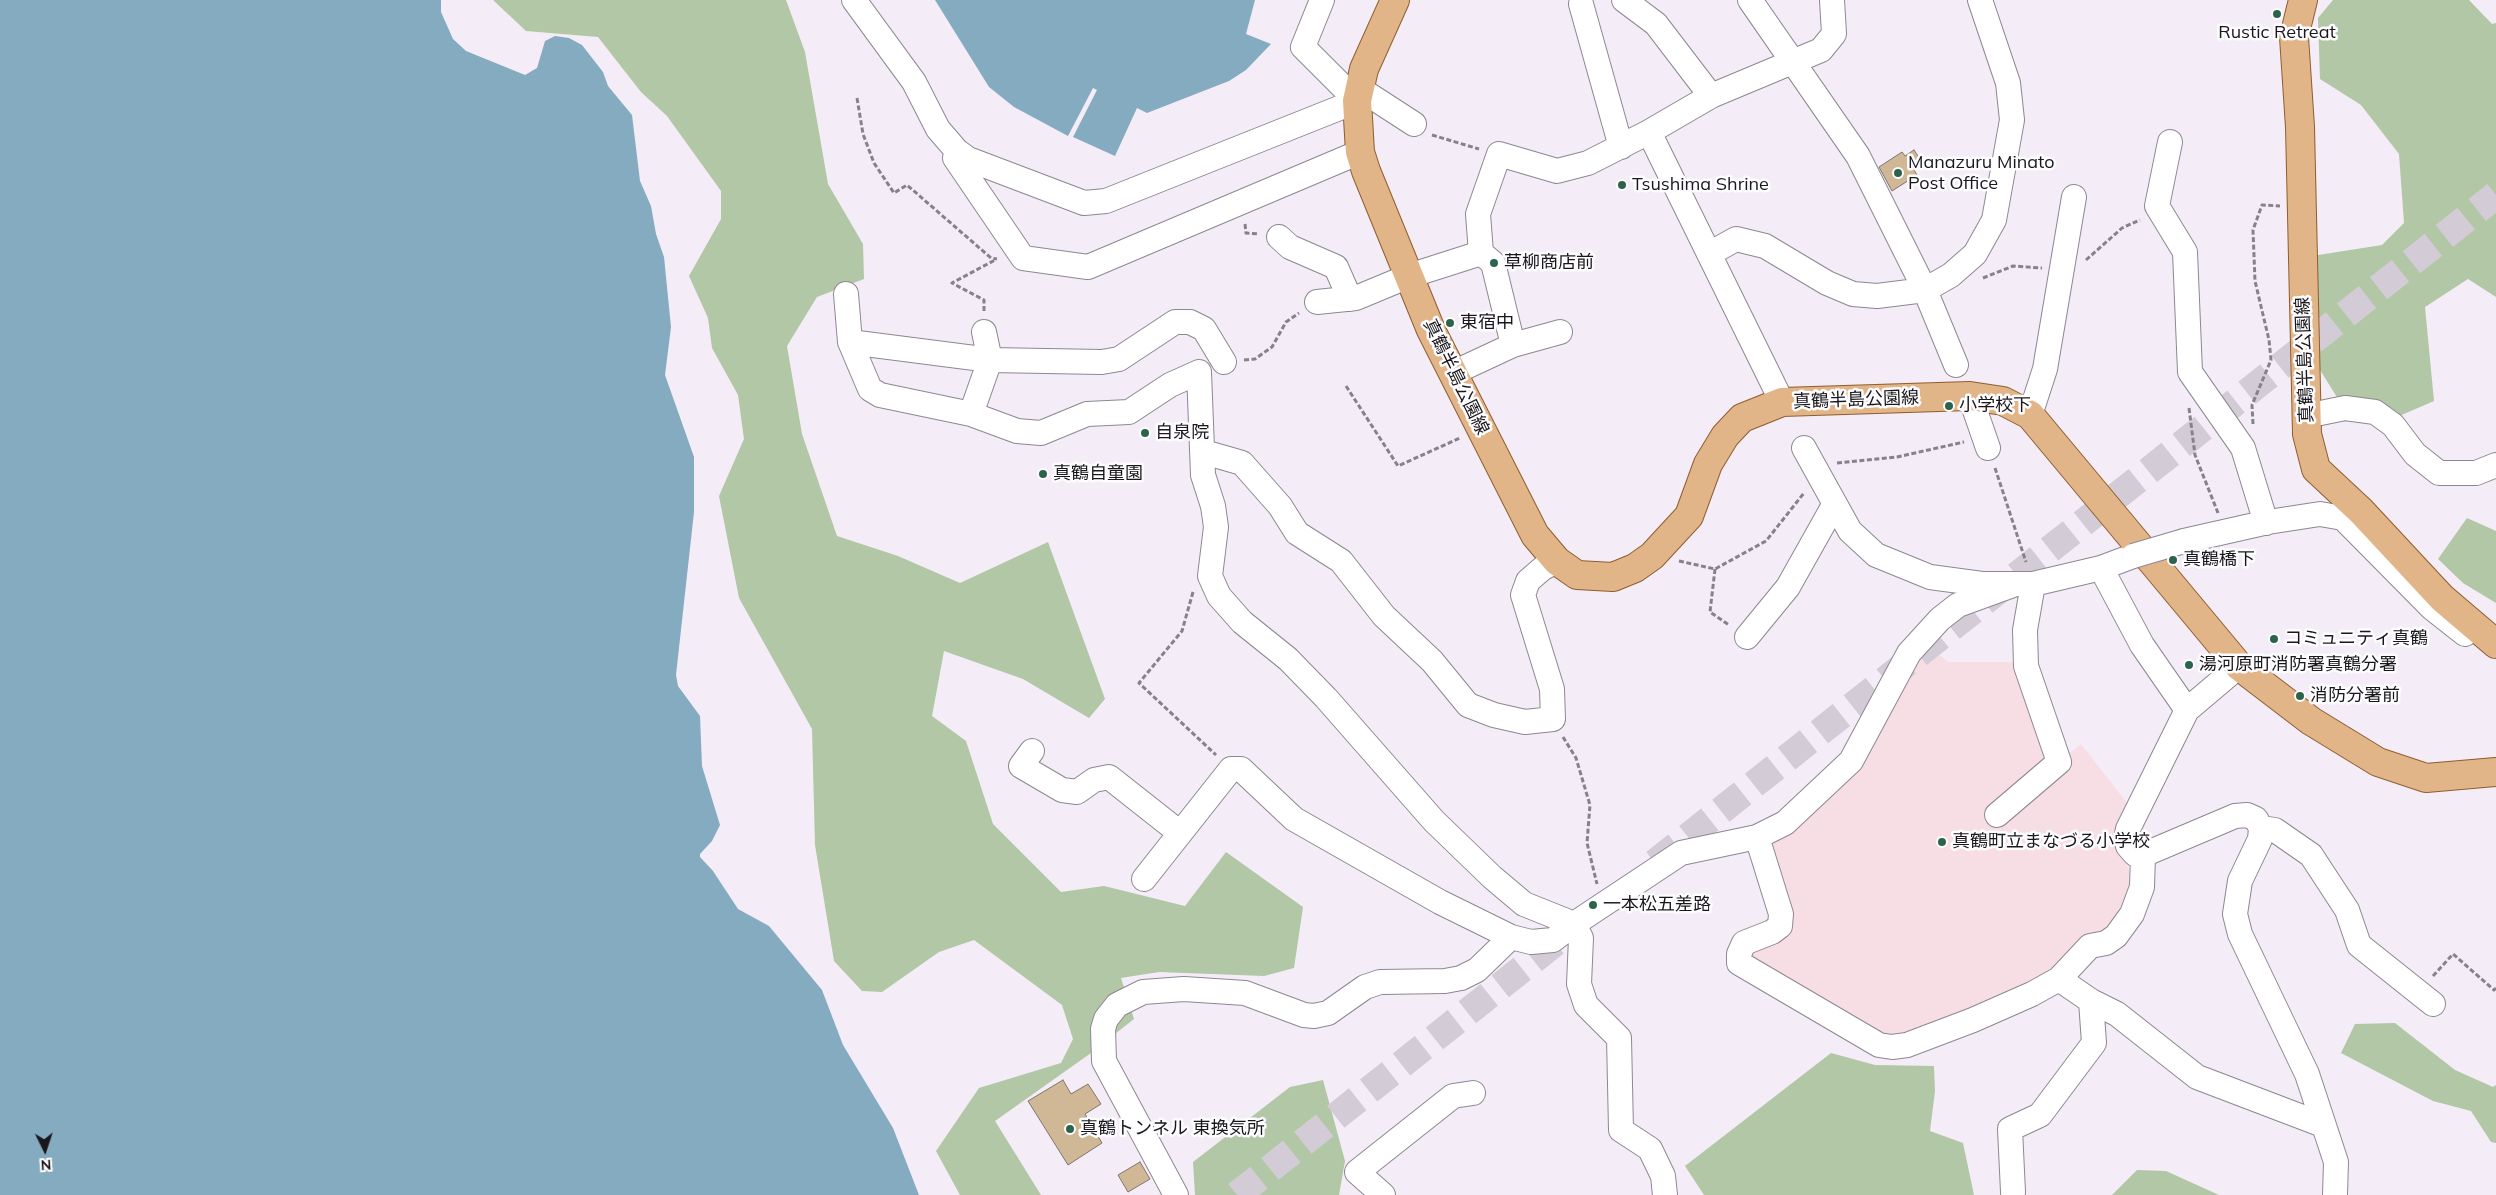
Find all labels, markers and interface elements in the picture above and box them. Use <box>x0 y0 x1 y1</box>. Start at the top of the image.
marker: Rustic Retreat <box>2271 8 2283 20</box>
place label: Rustic Retreat <box>2218 22 2336 44</box>
place label: Manazuru Minato Post Office <box>1908 152 2055 194</box>
marker: Manazuru Minato Post Office <box>1892 167 1904 179</box>
place label: Tsushima Shrine <box>1632 174 1769 196</box>
marker: Tsushima Shrine <box>1616 179 1628 191</box>
place label: 草柳商店前 <box>1504 252 1594 274</box>
marker: 草柳商店前 <box>1488 257 1500 269</box>
street label: 真鶴半島公園線 <box>2292 297 2318 423</box>
place label: 東宿中 <box>1460 312 1514 334</box>
street label: 真鶴半島公園線 <box>1419 316 1493 438</box>
marker: 東宿中 <box>1444 317 1456 329</box>
street label: 真鶴半島公園線 <box>1793 387 1919 413</box>
place label: 小学校下 <box>1959 395 2031 417</box>
marker: 小学校下 <box>1943 400 1955 412</box>
place label: 自泉院 <box>1155 422 1209 444</box>
marker: 自泉院 <box>1139 427 1151 439</box>
place label: 真鶴自童園 <box>1053 463 1143 485</box>
marker: 真鶴自童園 <box>1037 468 1049 480</box>
place label: 真鶴橋下 <box>2183 549 2255 571</box>
marker: 真鶴橋下 <box>2167 554 2179 566</box>
place label: コミュニティ真鶴 <box>2284 628 2428 650</box>
marker: コミュニティ真鶴 <box>2268 633 2280 645</box>
place label: 湯河原町消防署真鶴分署 <box>2199 654 2397 676</box>
marker: 湯河原町消防署真鶴分署 <box>2183 659 2195 671</box>
place label: 消防分署前 <box>2310 685 2400 707</box>
marker: 消防分署前 <box>2294 690 2306 702</box>
place label: 真鶴町立まなづる小学校 <box>1952 831 2150 853</box>
marker: 真鶴町立まなづる小学校 <box>1936 836 1948 848</box>
place label: 一本松五差路 <box>1603 894 1711 916</box>
marker: 一本松五差路 <box>1587 899 1599 911</box>
place label: 真鶴トンネル 東換気所 <box>1080 1118 1265 1140</box>
marker: 真鶴トンネル 東換気所 <box>1064 1123 1076 1135</box>
north arrow <box>20 1125 70 1175</box>
text: N <box>40 1156 52 1174</box>

